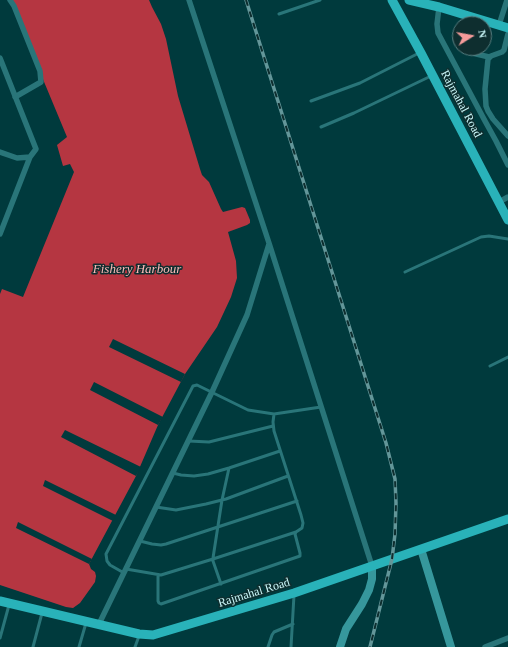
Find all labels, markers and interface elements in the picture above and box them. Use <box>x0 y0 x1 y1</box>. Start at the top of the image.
north arrow <box>452 16 492 56</box>
text: N <box>476 29 489 39</box>
street label: Rajmahal Road <box>437 68 485 140</box>
water label: Fishery Harbour <box>93 262 181 278</box>
street label: Rajmahal Road <box>216 575 292 611</box>

